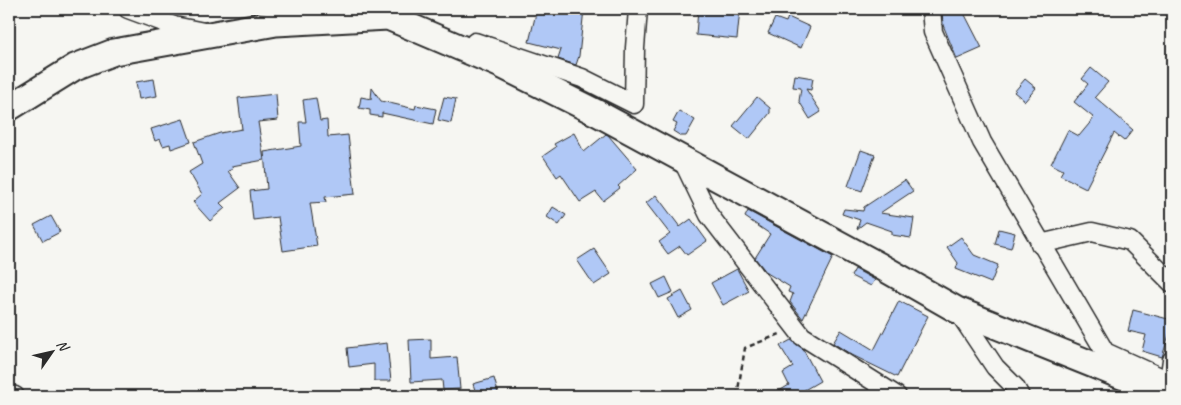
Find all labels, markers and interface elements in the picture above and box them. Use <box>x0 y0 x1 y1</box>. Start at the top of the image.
north arrow <box>28 328 78 378</box>
text: N <box>53 337 73 355</box>

